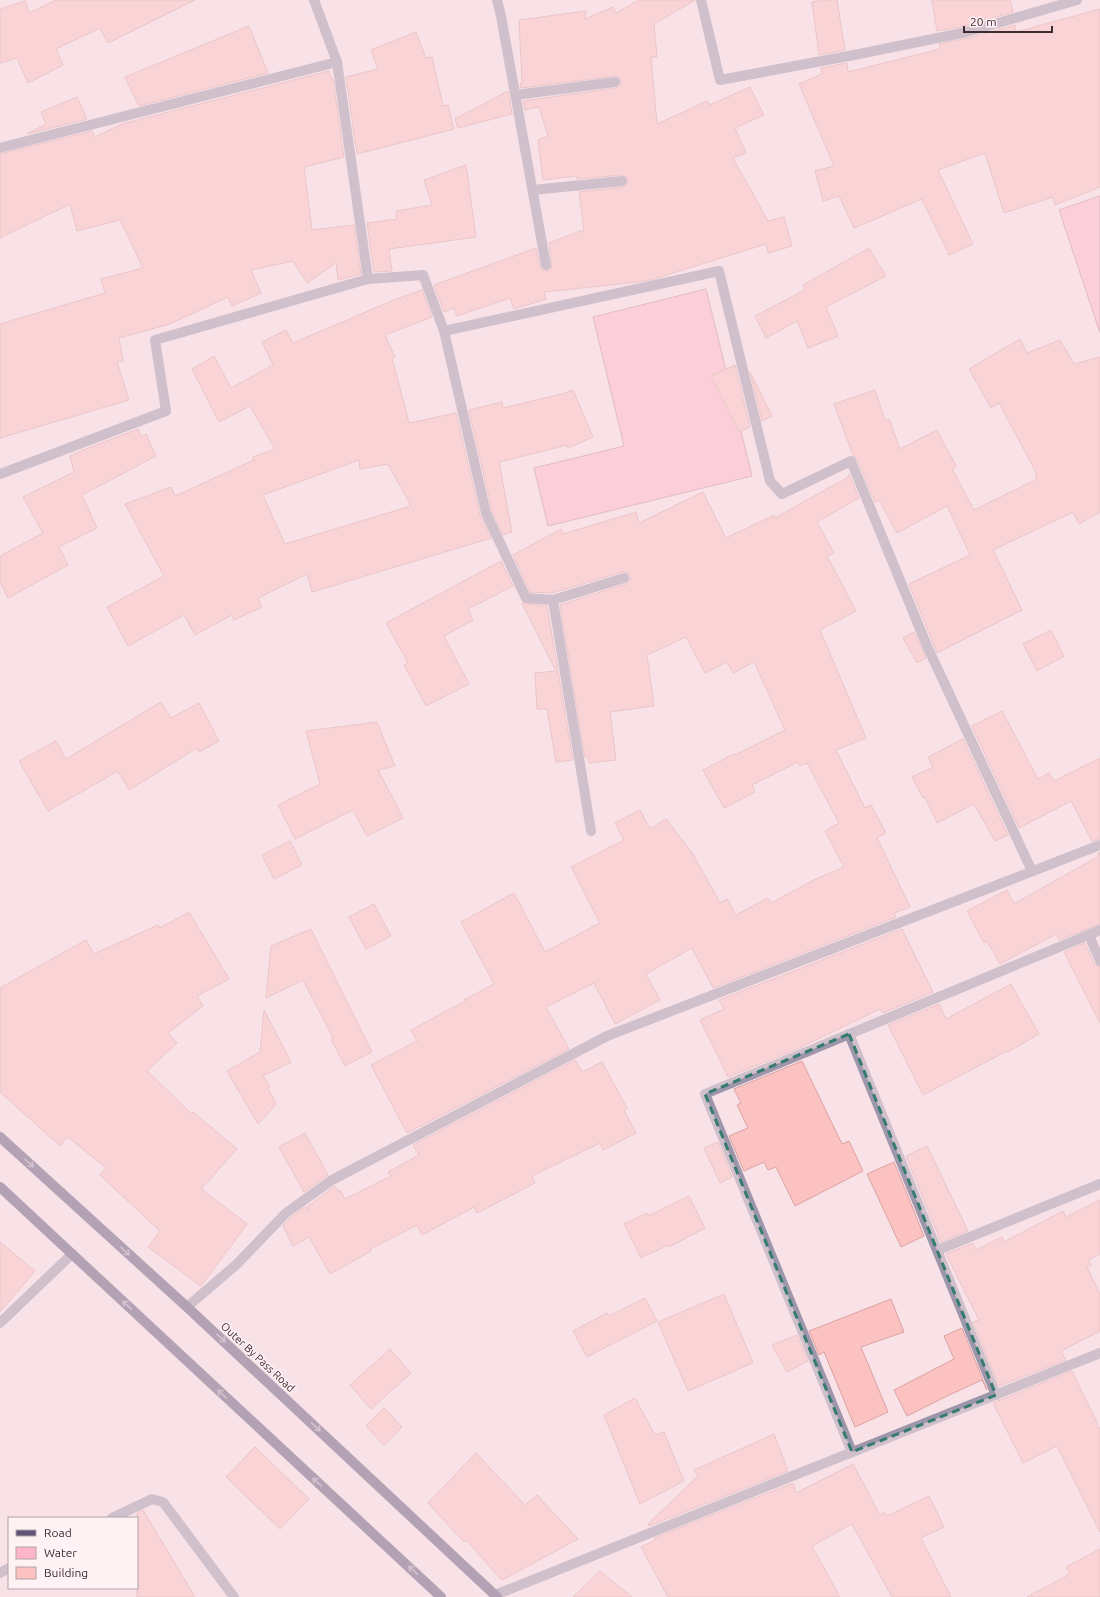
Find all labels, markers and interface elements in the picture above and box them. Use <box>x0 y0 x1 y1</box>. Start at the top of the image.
scale bar <box>964 8 1052 34</box>
text: 20 m <box>970 15 997 28</box>
one-way arrow <box>24 1158 34 1168</box>
one-way arrow <box>120 1246 130 1255</box>
one-way arrow <box>122 1300 132 1310</box>
street label: Outer By Pass Road <box>219 1320 297 1394</box>
one-way arrow <box>216 1334 226 1343</box>
one-way arrow <box>217 1389 227 1398</box>
one-way arrow <box>311 1423 321 1432</box>
one-way arrow <box>313 1478 323 1487</box>
legend <box>8 1517 138 1589</box>
text: Road <box>44 1526 72 1539</box>
text: Water <box>44 1546 77 1559</box>
text: Building <box>44 1566 88 1579</box>
one-way arrow <box>408 1566 418 1575</box>

